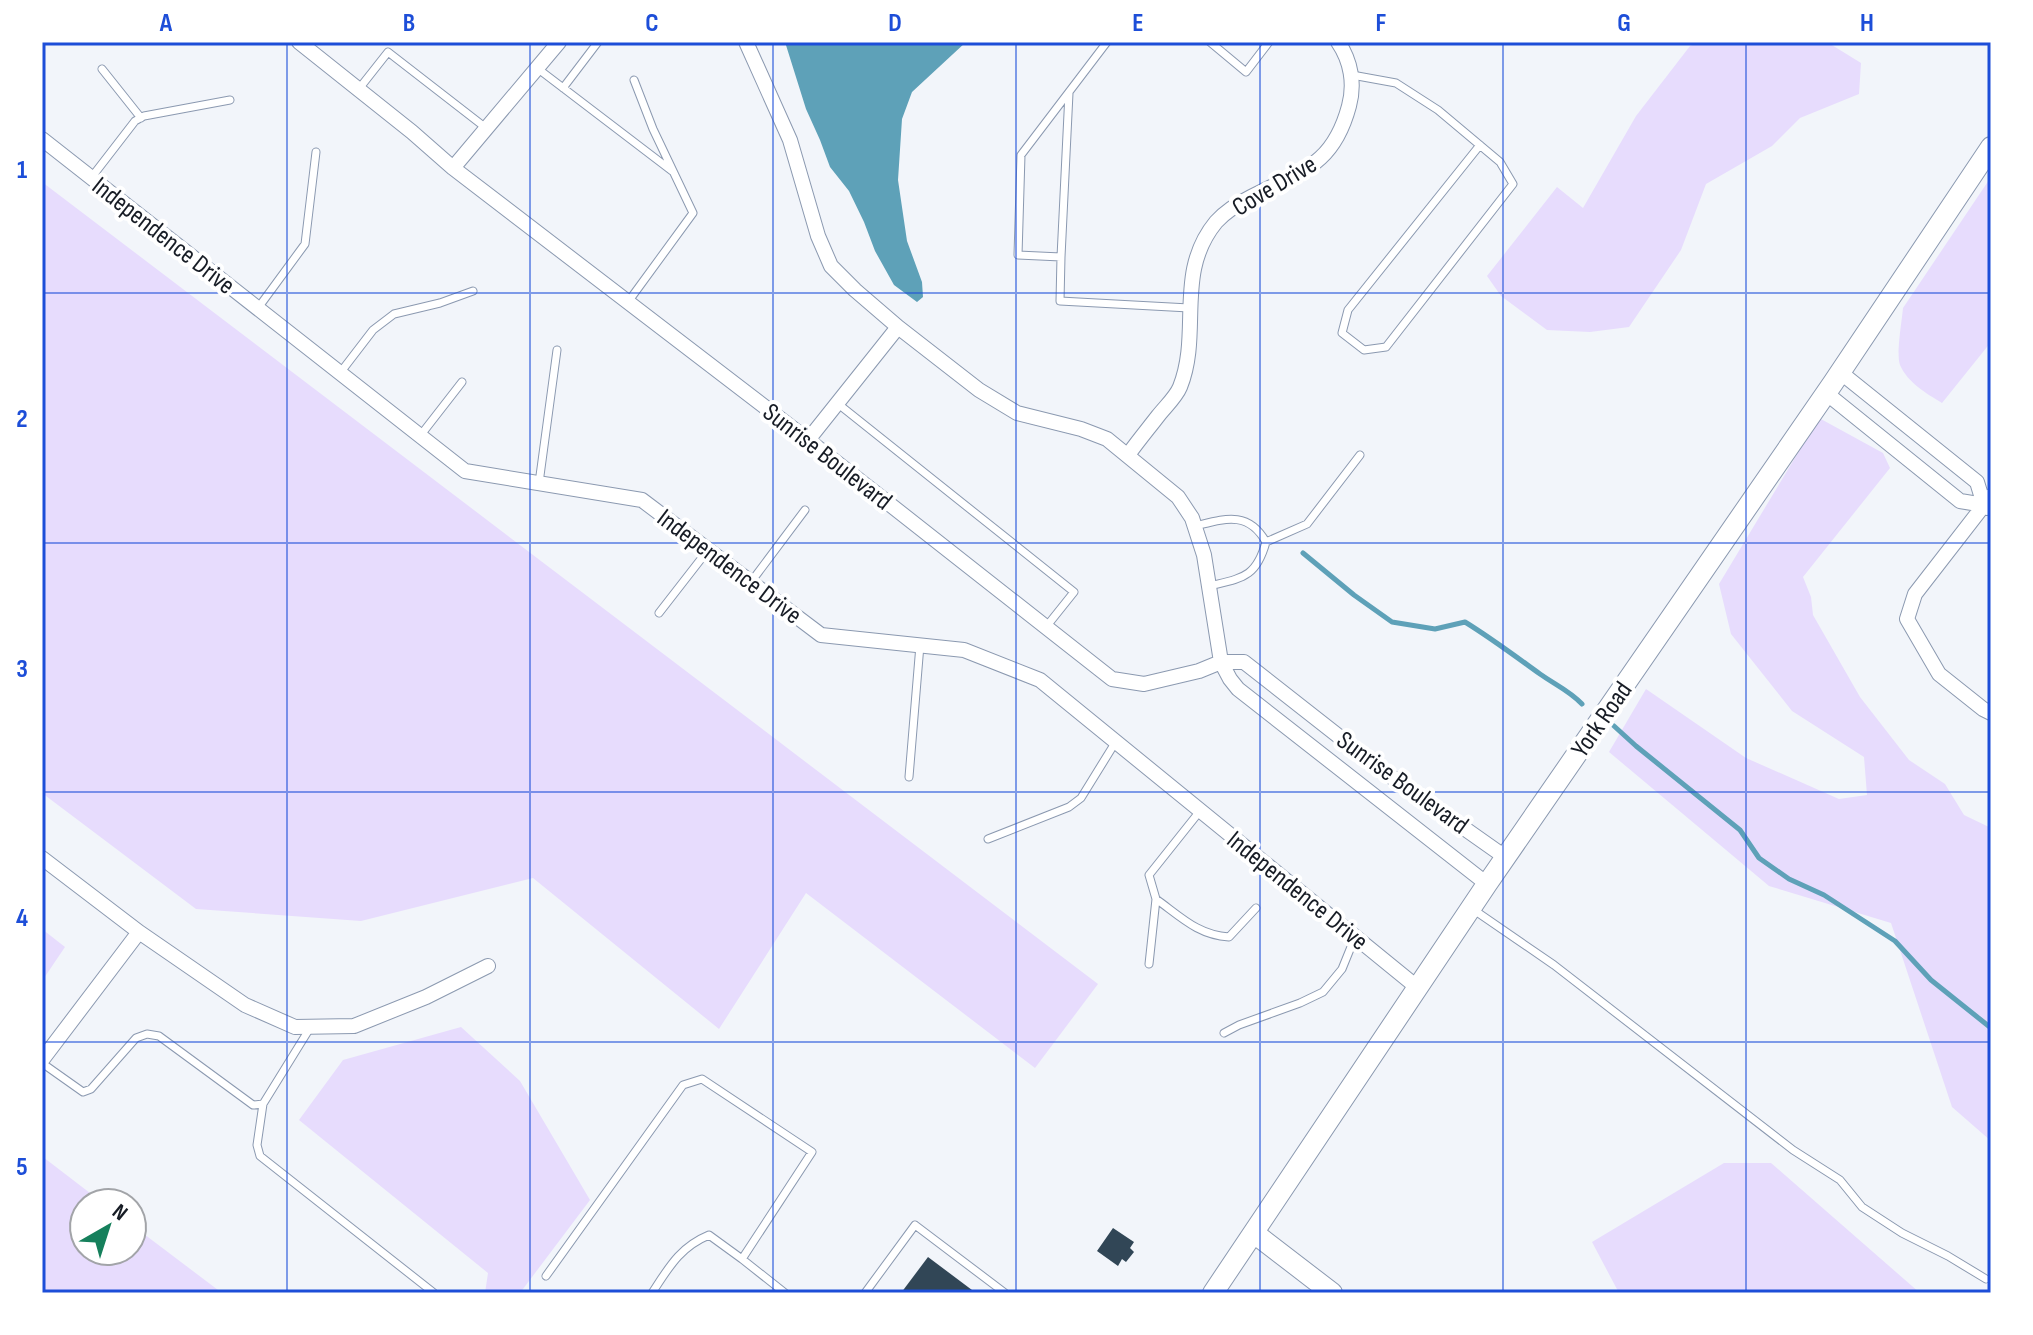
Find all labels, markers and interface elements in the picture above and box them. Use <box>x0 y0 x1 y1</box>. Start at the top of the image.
text: A <box>159 8 173 39</box>
text: B <box>403 8 415 39</box>
text: C <box>645 8 659 39</box>
text: D <box>888 8 902 39</box>
text: E <box>1132 8 1144 39</box>
text: F <box>1376 8 1387 39</box>
text: G <box>1617 8 1631 39</box>
text: H <box>1860 8 1874 39</box>
street label: Cove Drive <box>1227 149 1323 223</box>
text: 1 <box>17 155 27 186</box>
street label: Independence Drive <box>85 171 241 302</box>
street label: Sunrise Boulevard <box>756 397 898 517</box>
text: 2 <box>16 404 28 435</box>
street label: Independence Drive <box>651 503 807 632</box>
text: 3 <box>16 654 28 685</box>
street label: York Road <box>1565 676 1639 764</box>
street label: Sunrise Boulevard <box>1330 725 1474 841</box>
street label: Independence Drive <box>1220 825 1374 958</box>
text: 4 <box>16 903 28 934</box>
text: 5 <box>16 1152 28 1183</box>
north arrow <box>68 1187 148 1267</box>
text: N <box>107 1198 133 1227</box>

